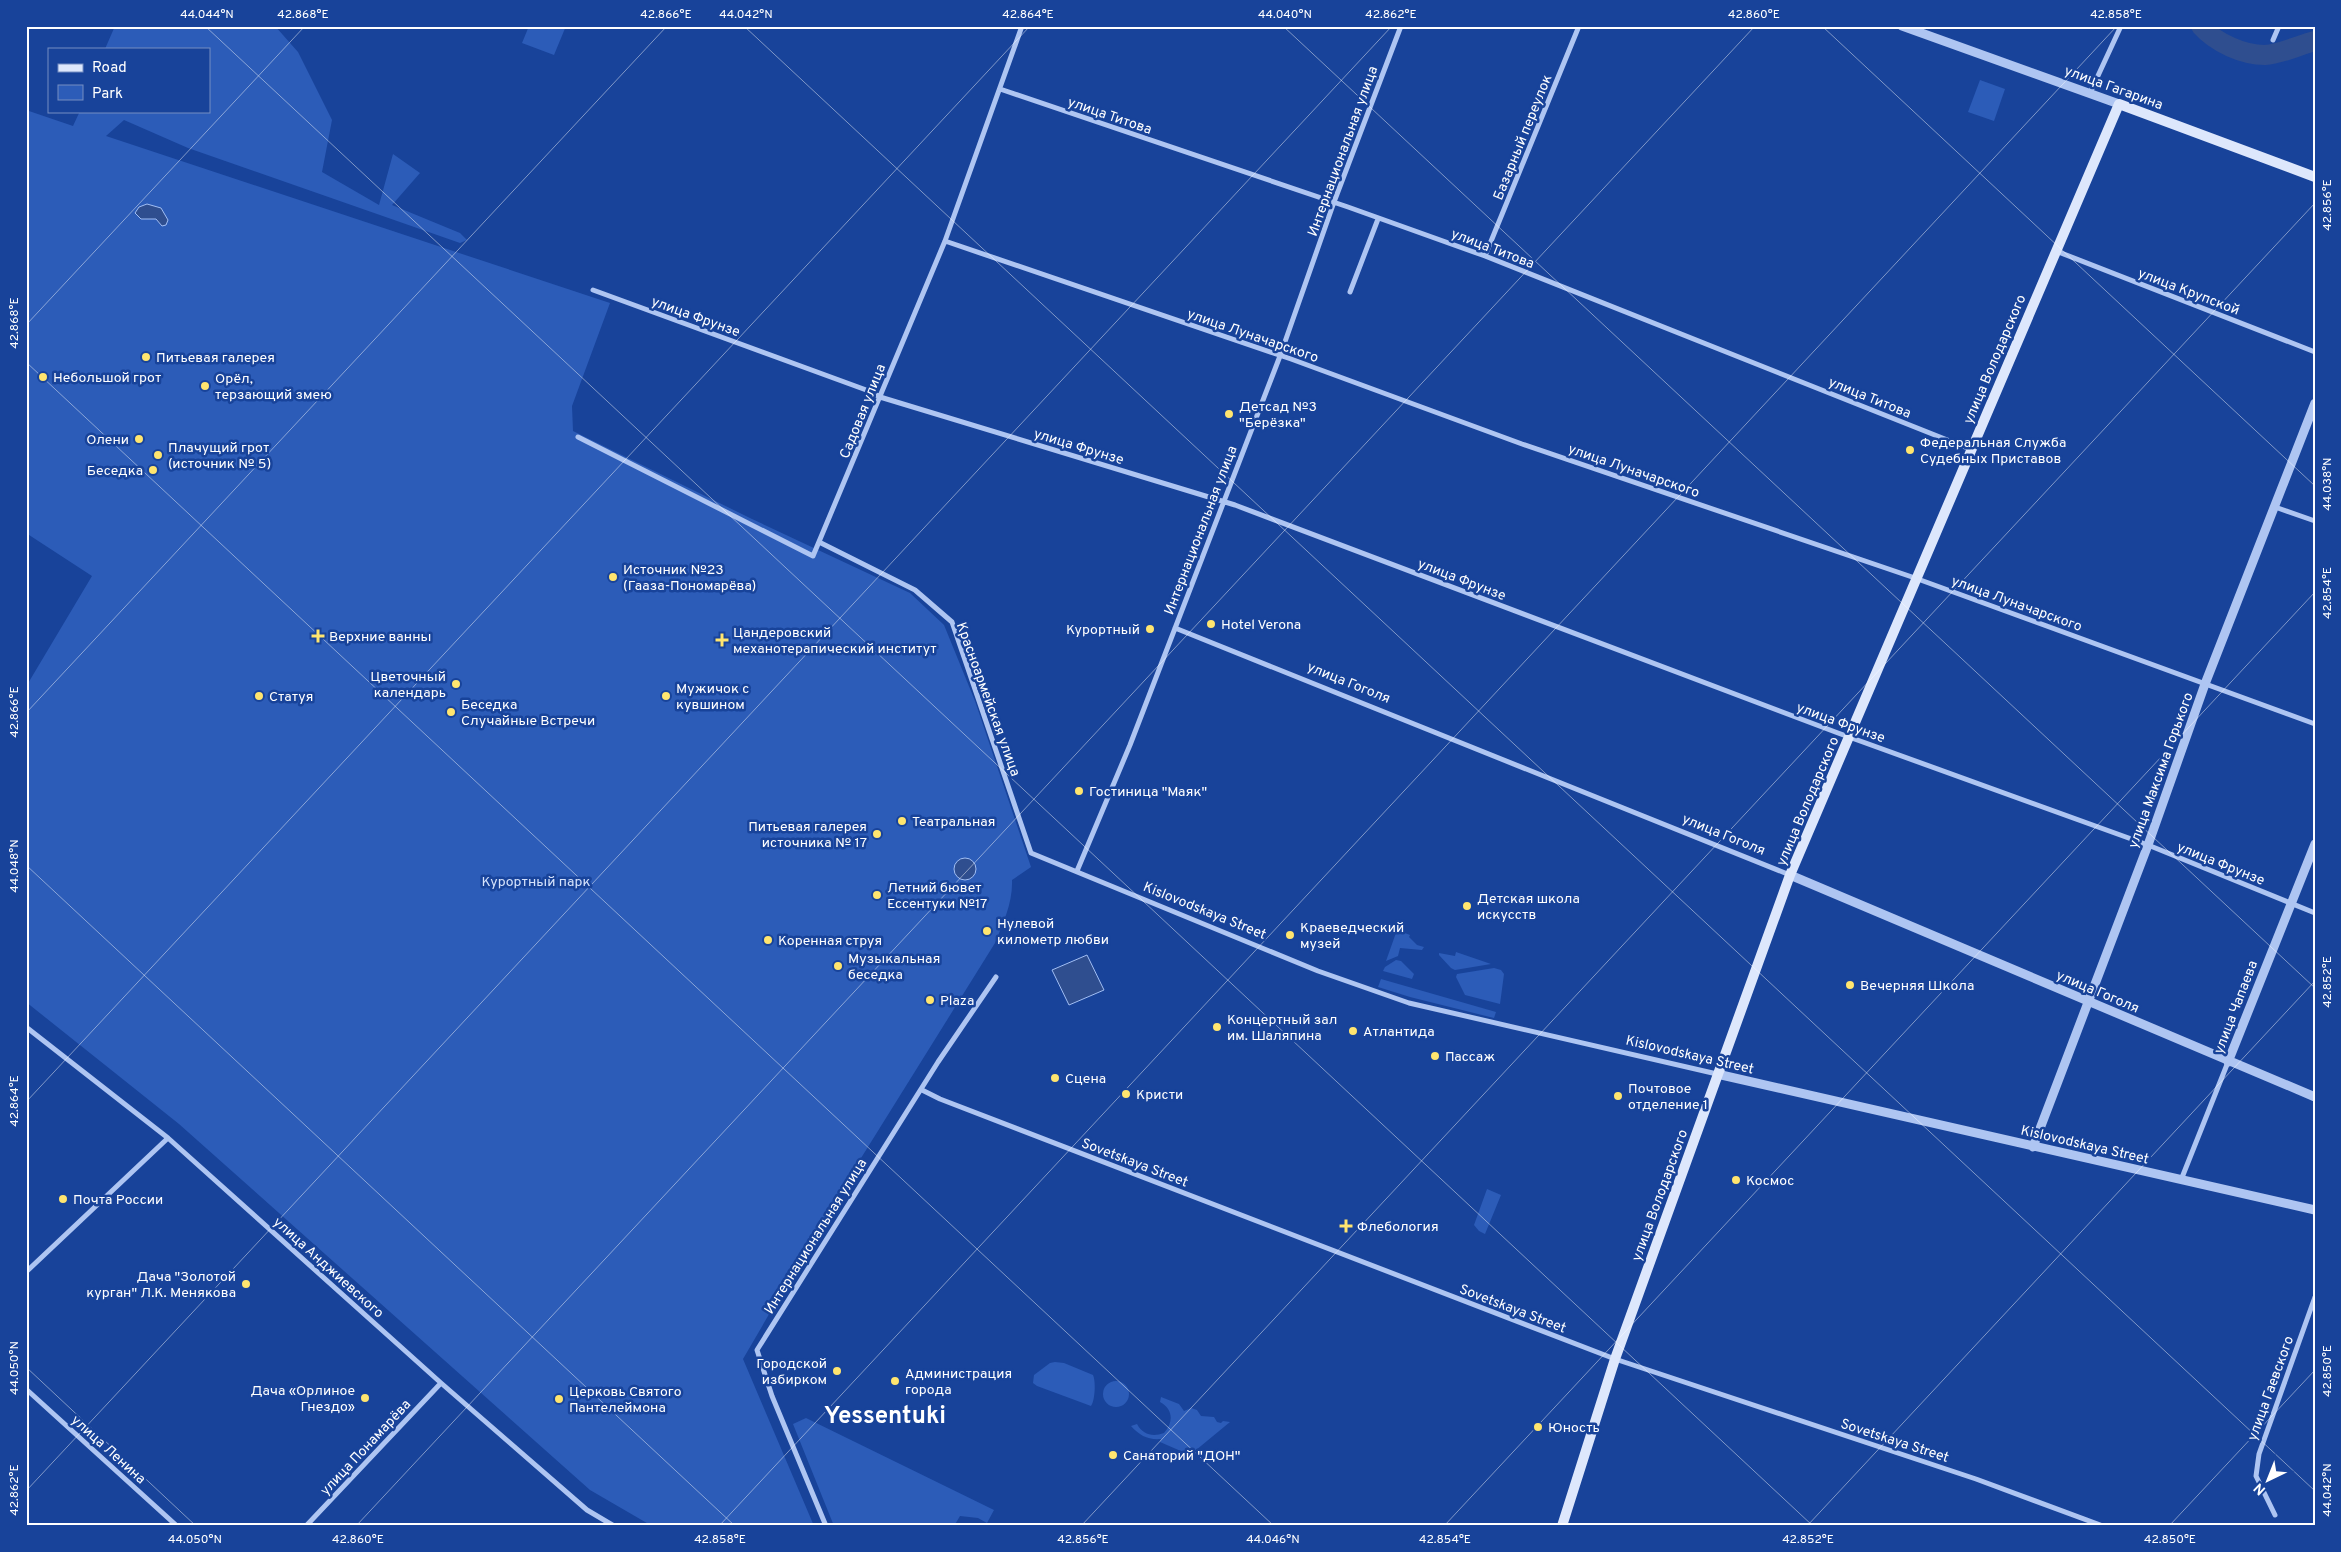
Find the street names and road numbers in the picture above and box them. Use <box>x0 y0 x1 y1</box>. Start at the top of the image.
street label: улица Гагарина <box>2062 63 2165 114</box>
street label: Интернациональная улица <box>1305 64 1382 239</box>
street label: Базарный переулок <box>1490 72 1556 203</box>
street label: улица Титова <box>1065 94 1154 139</box>
street label: улица Титова <box>1448 226 1537 273</box>
street label: улица Крупской <box>2135 265 2242 320</box>
street label: улица Володарского <box>1960 292 2030 427</box>
street label: улица Фрунзе <box>649 293 742 341</box>
street label: улица Луначарского <box>1185 306 1321 367</box>
street label: Садовая улица <box>837 362 890 461</box>
street label: улица Титова <box>1826 374 1913 423</box>
street label: улица Фрунзе <box>1031 426 1126 469</box>
street label: улица Луначарского <box>1566 441 1702 502</box>
street label: Интернациональная улица <box>1161 443 1242 618</box>
street label: улица Фрунзе <box>1415 556 1508 605</box>
street label: улица Луначарского <box>1949 573 2084 636</box>
street label: Красноармейская улица <box>952 620 1023 779</box>
street label: улица Гоголя <box>1304 659 1393 708</box>
street label: улица Максима Горького <box>2125 690 2198 851</box>
street label: улица Фрунзе <box>1794 699 1887 747</box>
street label: улица Володарского <box>1773 734 1843 869</box>
street label: улица Гоголя <box>1679 811 1768 860</box>
street label: улица Фрунзе <box>2174 839 2267 890</box>
street label: Kislovodskaya Street <box>1140 879 1268 944</box>
street label: улица Чапаева <box>2211 958 2262 1057</box>
street label: улица Гоголя <box>2053 967 2141 1017</box>
street label: Kislovodskaya Street <box>1624 1032 1755 1078</box>
street label: Kislovodskaya Street <box>2019 1122 2150 1168</box>
street label: улица Володарского <box>1629 1127 1692 1264</box>
street label: Sovetskaya Street <box>1079 1135 1190 1192</box>
street label: Интернациональная улица <box>761 1156 871 1318</box>
street label: улица Анджиевского <box>269 1214 387 1322</box>
street label: Sovetskaya Street <box>1457 1281 1568 1338</box>
street label: улица Гаевского <box>2245 1334 2298 1443</box>
street label: улица Понамарёва <box>317 1397 415 1500</box>
street label: улица Ленина <box>67 1412 149 1488</box>
street label: Sovetskaya Street <box>1838 1416 1951 1467</box>

